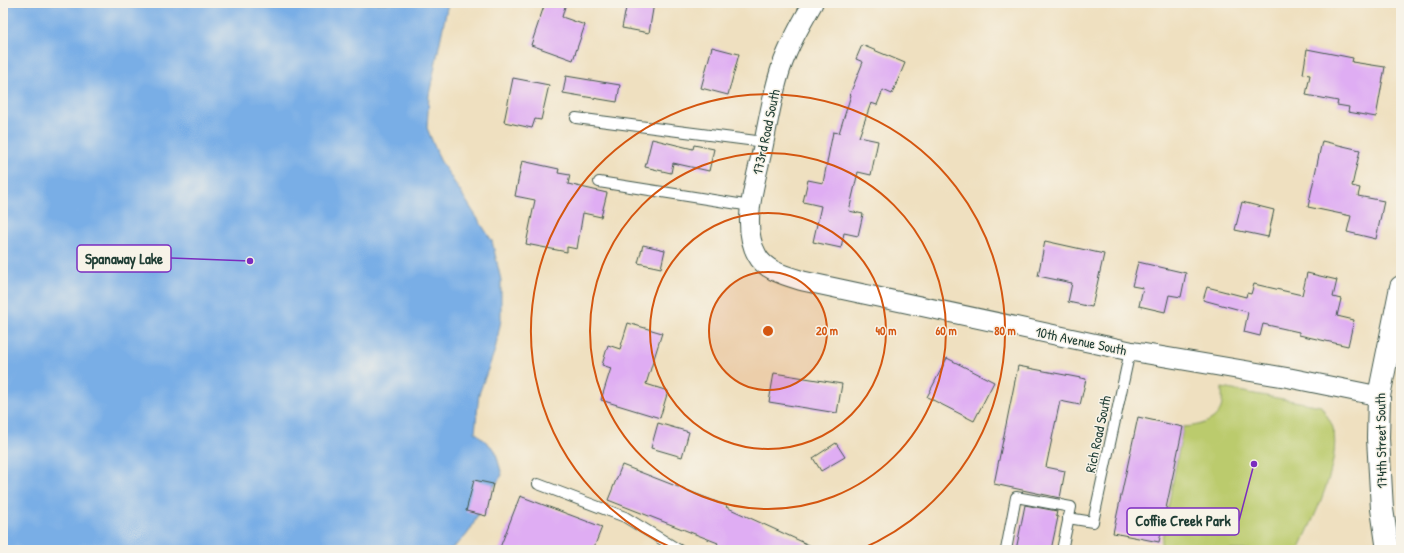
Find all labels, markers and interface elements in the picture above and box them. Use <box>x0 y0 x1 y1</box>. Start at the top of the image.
street label: 173rd Road South <box>747 87 784 176</box>
callout: Spanaway Lake <box>77 245 171 272</box>
text: Spanaway Lake <box>85 248 163 270</box>
text: 20 m <box>816 322 838 339</box>
text: 40 m <box>876 322 896 339</box>
text: 60 m <box>935 322 957 339</box>
text: 80 m <box>994 322 1016 339</box>
street label: 10th Avenue South <box>1034 322 1128 359</box>
centre of rings <box>761 324 775 338</box>
street label: Rich Road South <box>1080 393 1115 474</box>
street label: 174th Street South <box>1370 393 1391 489</box>
callout: Coffie Creek Park <box>1127 508 1239 535</box>
text: Coffie Creek Park <box>1135 510 1232 531</box>

